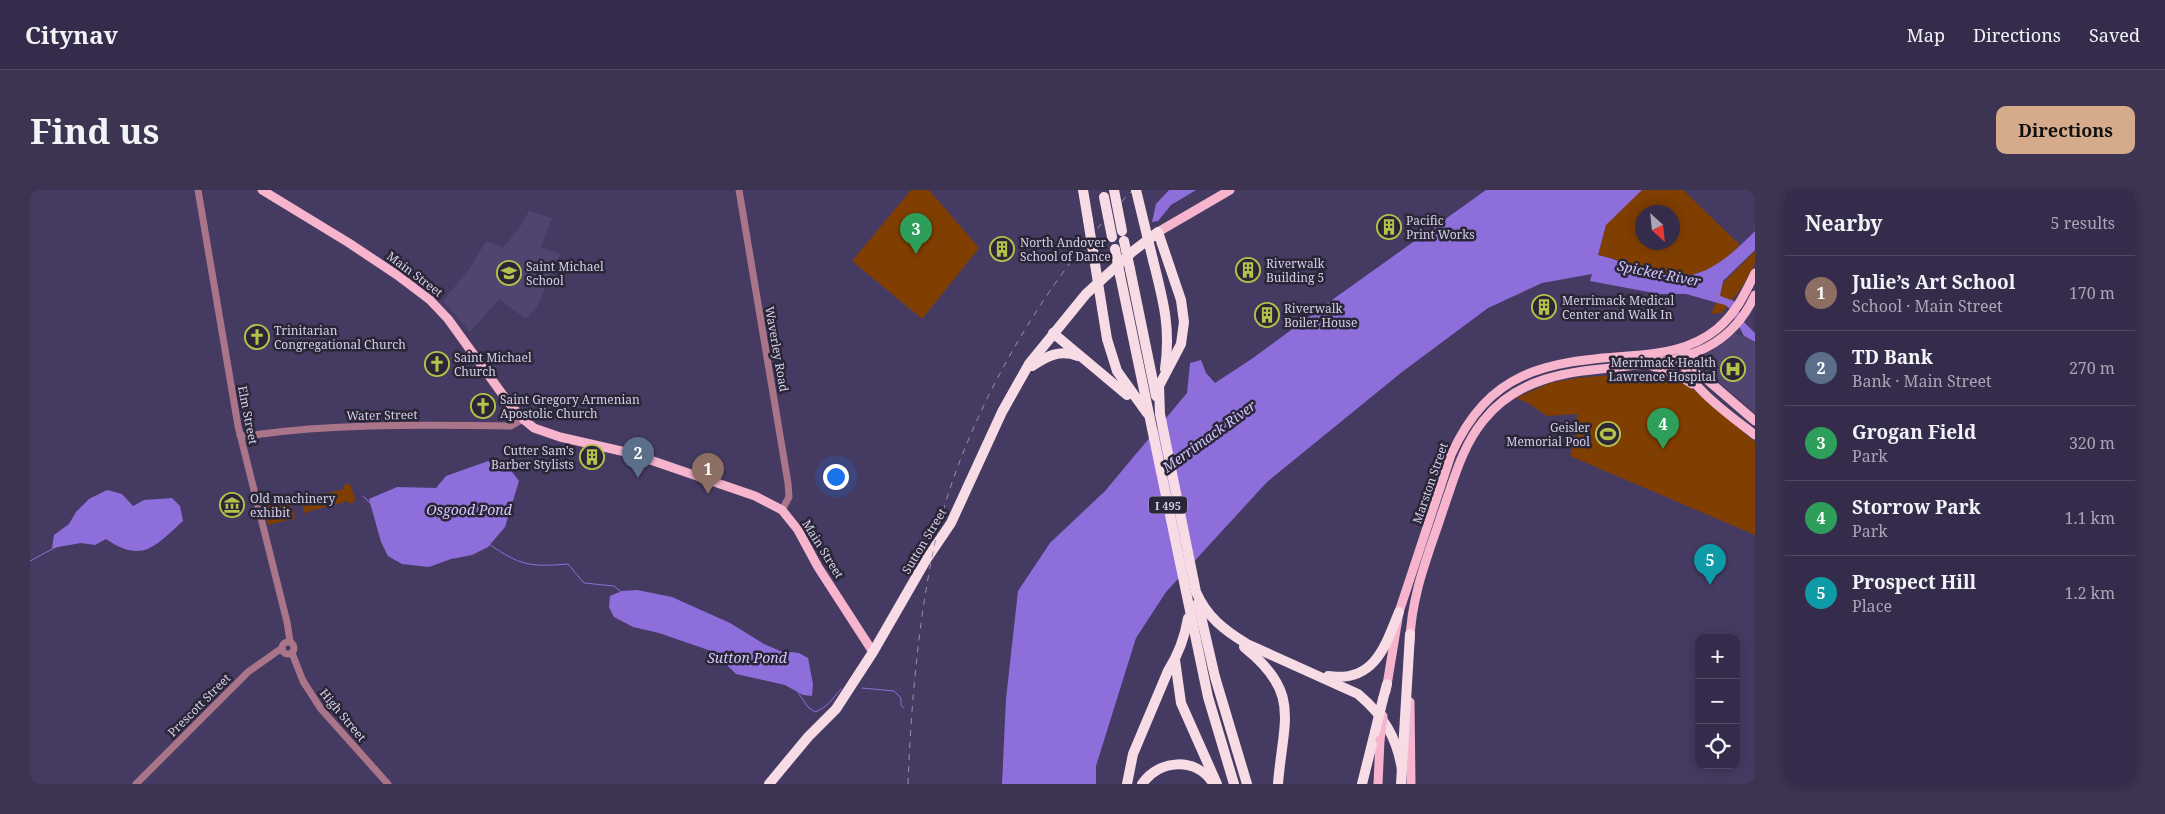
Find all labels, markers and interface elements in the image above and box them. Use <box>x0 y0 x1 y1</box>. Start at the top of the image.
text: Citynav <box>25 18 118 51</box>
text: Map <box>1907 23 1945 47</box>
text: Directions <box>1973 23 2061 47</box>
text: Saved <box>2089 23 2140 47</box>
button: Directions <box>1996 106 2135 154</box>
text: Find us <box>30 107 159 154</box>
north arrow <box>1635 205 1680 250</box>
text: Nearby <box>1805 209 1883 237</box>
place label: Pacific Print Works <box>1406 212 1475 243</box>
text: 5 results <box>2051 212 2115 234</box>
pin: 3 <box>900 213 932 254</box>
building icon: Pacific Print Works <box>1376 214 1402 240</box>
place label: North Andover School of Dance <box>1020 234 1111 265</box>
building icon: North Andover School of Dance <box>989 236 1015 262</box>
street label: Main Street <box>383 247 447 301</box>
place label: Riverwalk Building 5 <box>1266 255 1326 286</box>
water label: Spicket River <box>1616 256 1703 290</box>
building icon: Riverwalk Building 5 <box>1235 257 1261 283</box>
place label: Saint Michael School <box>526 258 604 289</box>
school or university icon: Saint Michael School <box>496 260 522 286</box>
text: Julie’s Art School <box>1852 269 2015 295</box>
text: 1 <box>1816 282 1826 304</box>
text: 170 m <box>2069 282 2115 304</box>
place label: Merrimack Medical Center and Walk In <box>1562 292 1675 323</box>
building icon: Merrimack Medical Center and Walk In <box>1531 294 1557 320</box>
text: School · Main Street <box>1852 295 2003 317</box>
place label: Riverwalk Boiler House <box>1284 300 1357 331</box>
building icon: Riverwalk Boiler House <box>1254 302 1280 328</box>
street label: Waverley Road <box>761 305 793 394</box>
place label: Trinitarian Congregational Church <box>274 322 406 353</box>
church icon: Trinitarian Congregational Church <box>244 324 270 350</box>
text: TD Bank <box>1852 344 1933 370</box>
place label: Saint Michael Church <box>454 349 532 380</box>
church icon: Saint Michael Church <box>424 351 450 377</box>
place label: Merrimack Health Lawrence Hospital <box>1608 354 1716 385</box>
hospital icon: Merrimack Health Lawrence Hospital <box>1720 356 1746 382</box>
text: 2 <box>1816 357 1826 379</box>
text: 270 m <box>2069 357 2115 379</box>
text: Bank · Main Street <box>1852 370 1992 392</box>
street label: Elm Street <box>234 384 262 446</box>
place label: Saint Gregory Armenian Apostolic Church <box>500 391 640 422</box>
church icon: Saint Gregory Armenian Apostolic Church <box>470 393 496 419</box>
water label: Merrimack River <box>1158 395 1260 477</box>
street label: Water Street <box>346 406 418 424</box>
pin: 4 <box>1647 408 1679 449</box>
place label: Geisler Memorial Pool <box>1506 419 1590 450</box>
text: Grogan Field <box>1852 419 1976 445</box>
sports icon: Geisler Memorial Pool <box>1595 421 1621 447</box>
text: 3 <box>1816 432 1826 454</box>
text: 320 m <box>2069 432 2115 454</box>
pin: 2 <box>622 437 654 478</box>
street label: Marston Street <box>1408 440 1452 526</box>
place label: Cutter Sam's Barber Stylists <box>491 442 574 473</box>
building icon: Cutter Sam's Barber Stylists <box>579 444 605 470</box>
text: Park <box>1852 445 1888 467</box>
pin: 1 <box>692 453 724 494</box>
your location <box>823 464 849 490</box>
place label: Old machinery exhibit <box>250 490 335 521</box>
museum icon: Old machinery exhibit <box>219 492 245 518</box>
text: Storrow Park <box>1852 494 1981 520</box>
road number: I 495 <box>1149 496 1187 514</box>
water label: Osgood Pond <box>426 500 513 519</box>
street label: Sutton Street <box>898 505 950 577</box>
text: 4 <box>1816 507 1826 529</box>
text: 1.1 km <box>2064 507 2115 529</box>
street label: Main Street <box>798 516 848 582</box>
text: Park <box>1852 520 1888 542</box>
pin: 5 <box>1694 544 1726 585</box>
text: Prospect Hill <box>1852 569 1976 595</box>
text: 5 <box>1816 582 1826 604</box>
text: 1.2 km <box>2064 582 2115 604</box>
text: Place <box>1852 595 1892 617</box>
map controls <box>1695 634 1740 769</box>
button: + <box>1695 634 1740 679</box>
water label: Sutton Pond <box>707 648 788 667</box>
street label: Prescott Street <box>164 670 234 740</box>
button: − <box>1695 679 1740 724</box>
street label: High Street <box>316 685 370 745</box>
button: locate <box>1695 724 1740 769</box>

